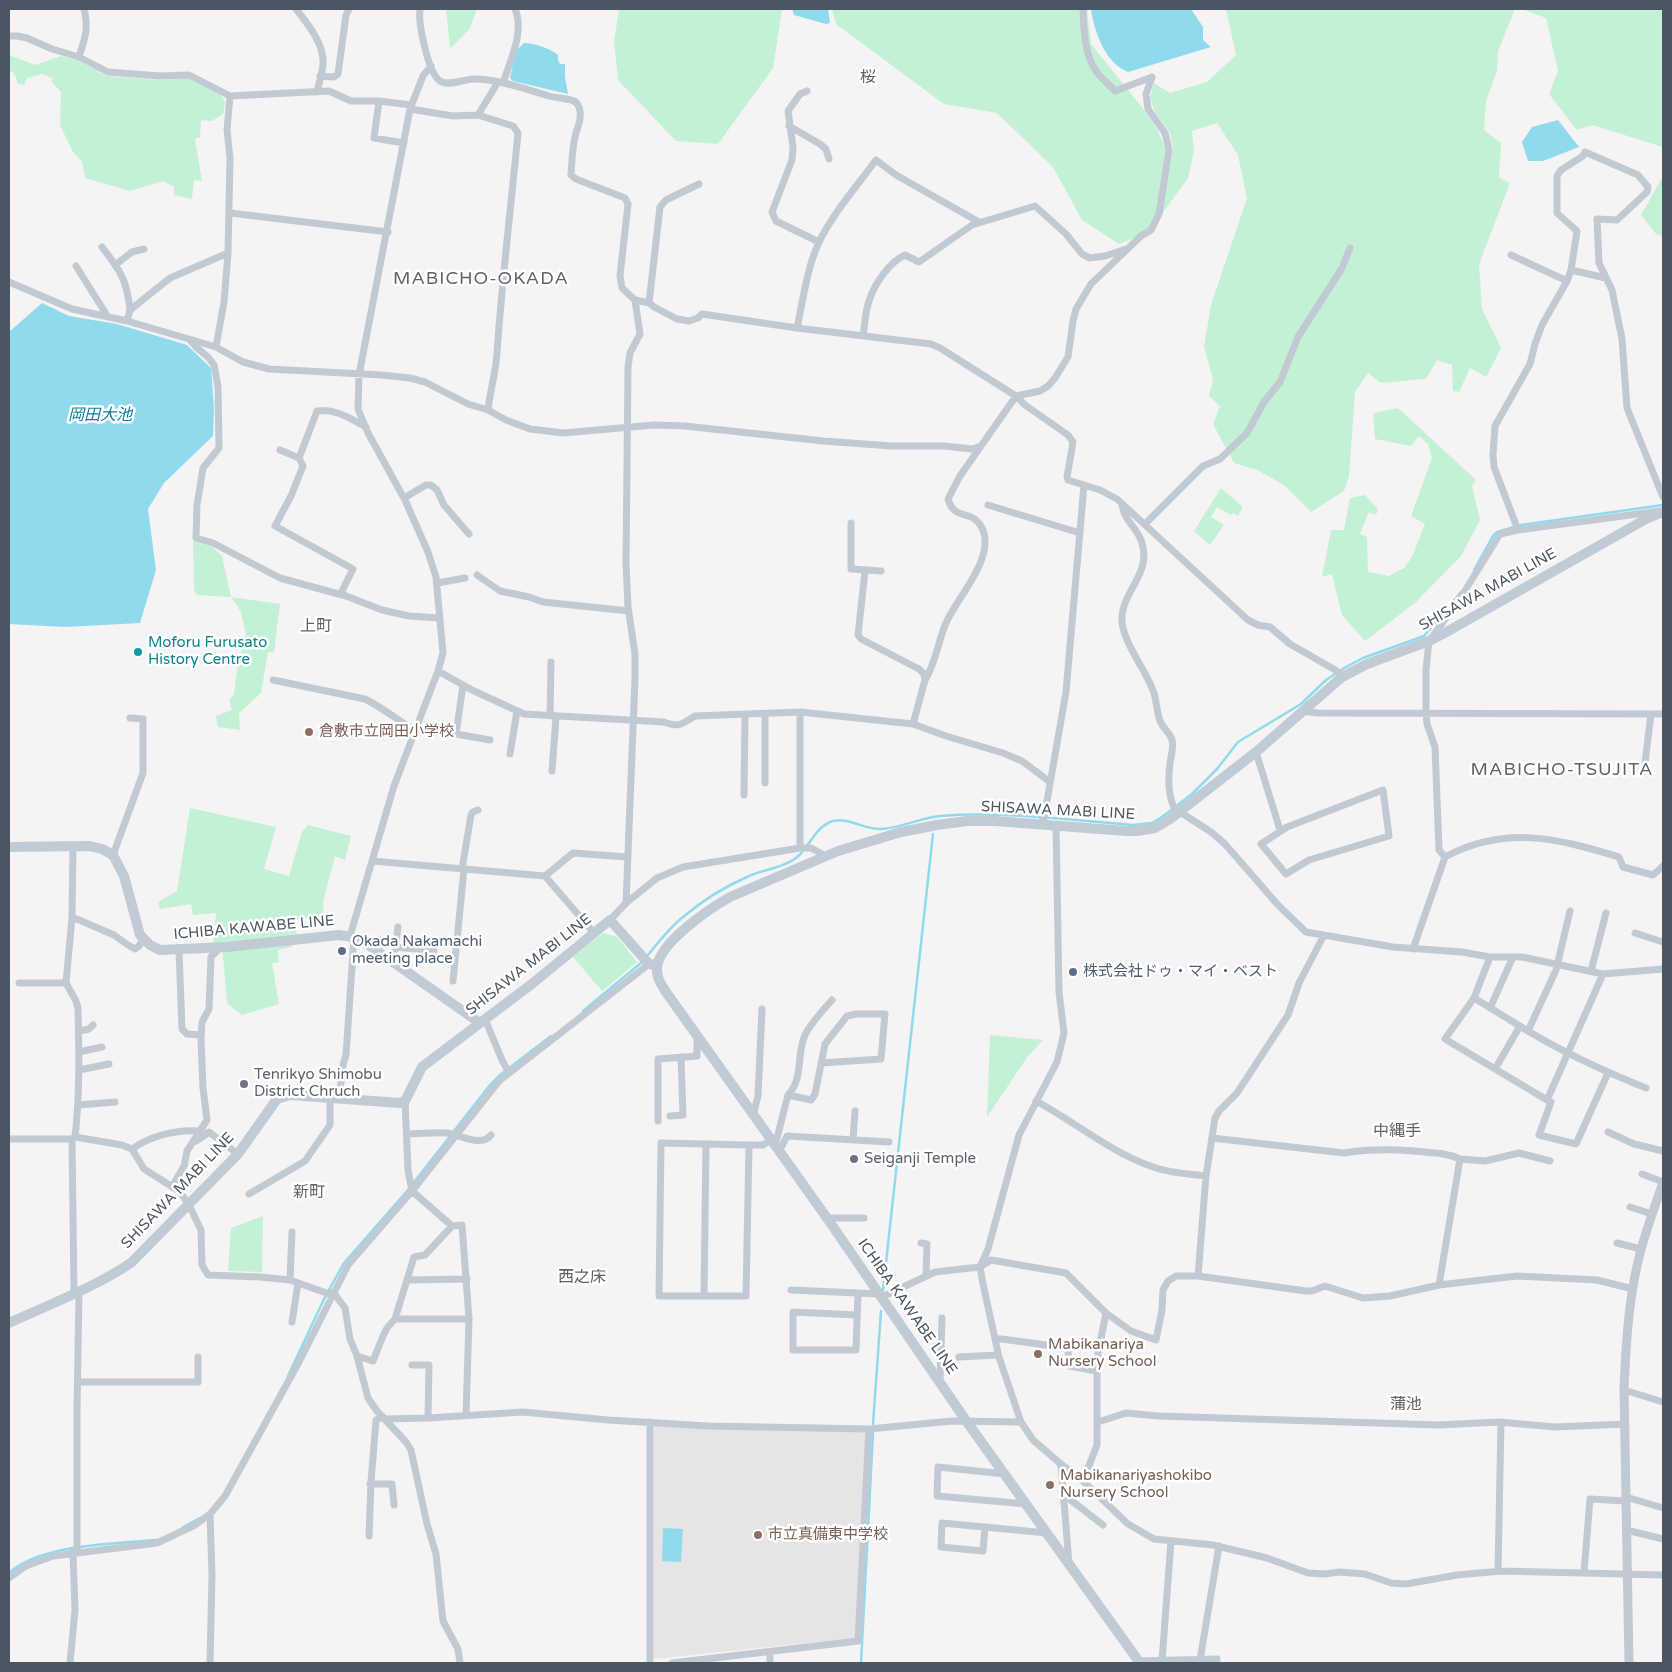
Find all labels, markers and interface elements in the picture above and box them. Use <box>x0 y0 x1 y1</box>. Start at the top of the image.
district label: 桜 <box>860 68 876 88</box>
district label: MABICHO-OKADA <box>391 268 571 290</box>
water label: 岡田大池 <box>68 406 132 426</box>
street label: SHISAWA MABI LINE <box>1416 545 1560 635</box>
district label: 上町 <box>300 617 332 637</box>
place label: Moforu Furusato History Centre <box>148 634 267 669</box>
marker: Moforu Furusato History Centre <box>132 646 144 658</box>
place label: 倉敷市立岡田小学校 <box>319 723 454 741</box>
marker: 倉敷市立岡田小学校 <box>303 726 315 738</box>
district label: MABICHO-TSUJITA <box>1469 759 1655 781</box>
street label: SHISAWA MABI LINE <box>980 798 1136 824</box>
street label: SHISAWA MABI LINE <box>463 910 595 1020</box>
street label: ICHIBA KAWABE LINE <box>173 912 335 944</box>
place label: Okada Nakamachi meeting place <box>352 933 482 968</box>
marker: Okada Nakamachi meeting place <box>336 945 348 957</box>
place label: 株式会社ドゥ・マイ・ベスト <box>1083 963 1278 981</box>
marker: 株式会社ドゥ・マイ・ベスト <box>1067 966 1079 978</box>
place label: Tenrikyo Shimobu District Chruch <box>254 1066 382 1101</box>
marker: Tenrikyo Shimobu District Chruch <box>238 1078 250 1090</box>
district label: 中縄手 <box>1373 1122 1421 1142</box>
street label: SHISAWA MABI LINE <box>118 1129 238 1253</box>
place label: Seiganji Temple <box>864 1150 976 1168</box>
marker: Seiganji Temple <box>848 1153 860 1165</box>
district label: 新町 <box>293 1183 325 1203</box>
street label: ICHIBA KAWABE LINE <box>853 1236 961 1378</box>
district label: 西之床 <box>558 1268 606 1288</box>
place label: Mabikanariya Nursery School <box>1048 1336 1156 1371</box>
marker: Mabikanariya Nursery School <box>1032 1348 1044 1360</box>
district label: 蒲池 <box>1390 1395 1422 1415</box>
place label: Mabikanariyashokibo Nursery School <box>1060 1467 1212 1502</box>
marker: Mabikanariyashokibo Nursery School <box>1044 1479 1056 1491</box>
place label: 市立真備東中学校 <box>768 1526 888 1544</box>
marker: 市立真備東中学校 <box>752 1529 764 1541</box>

